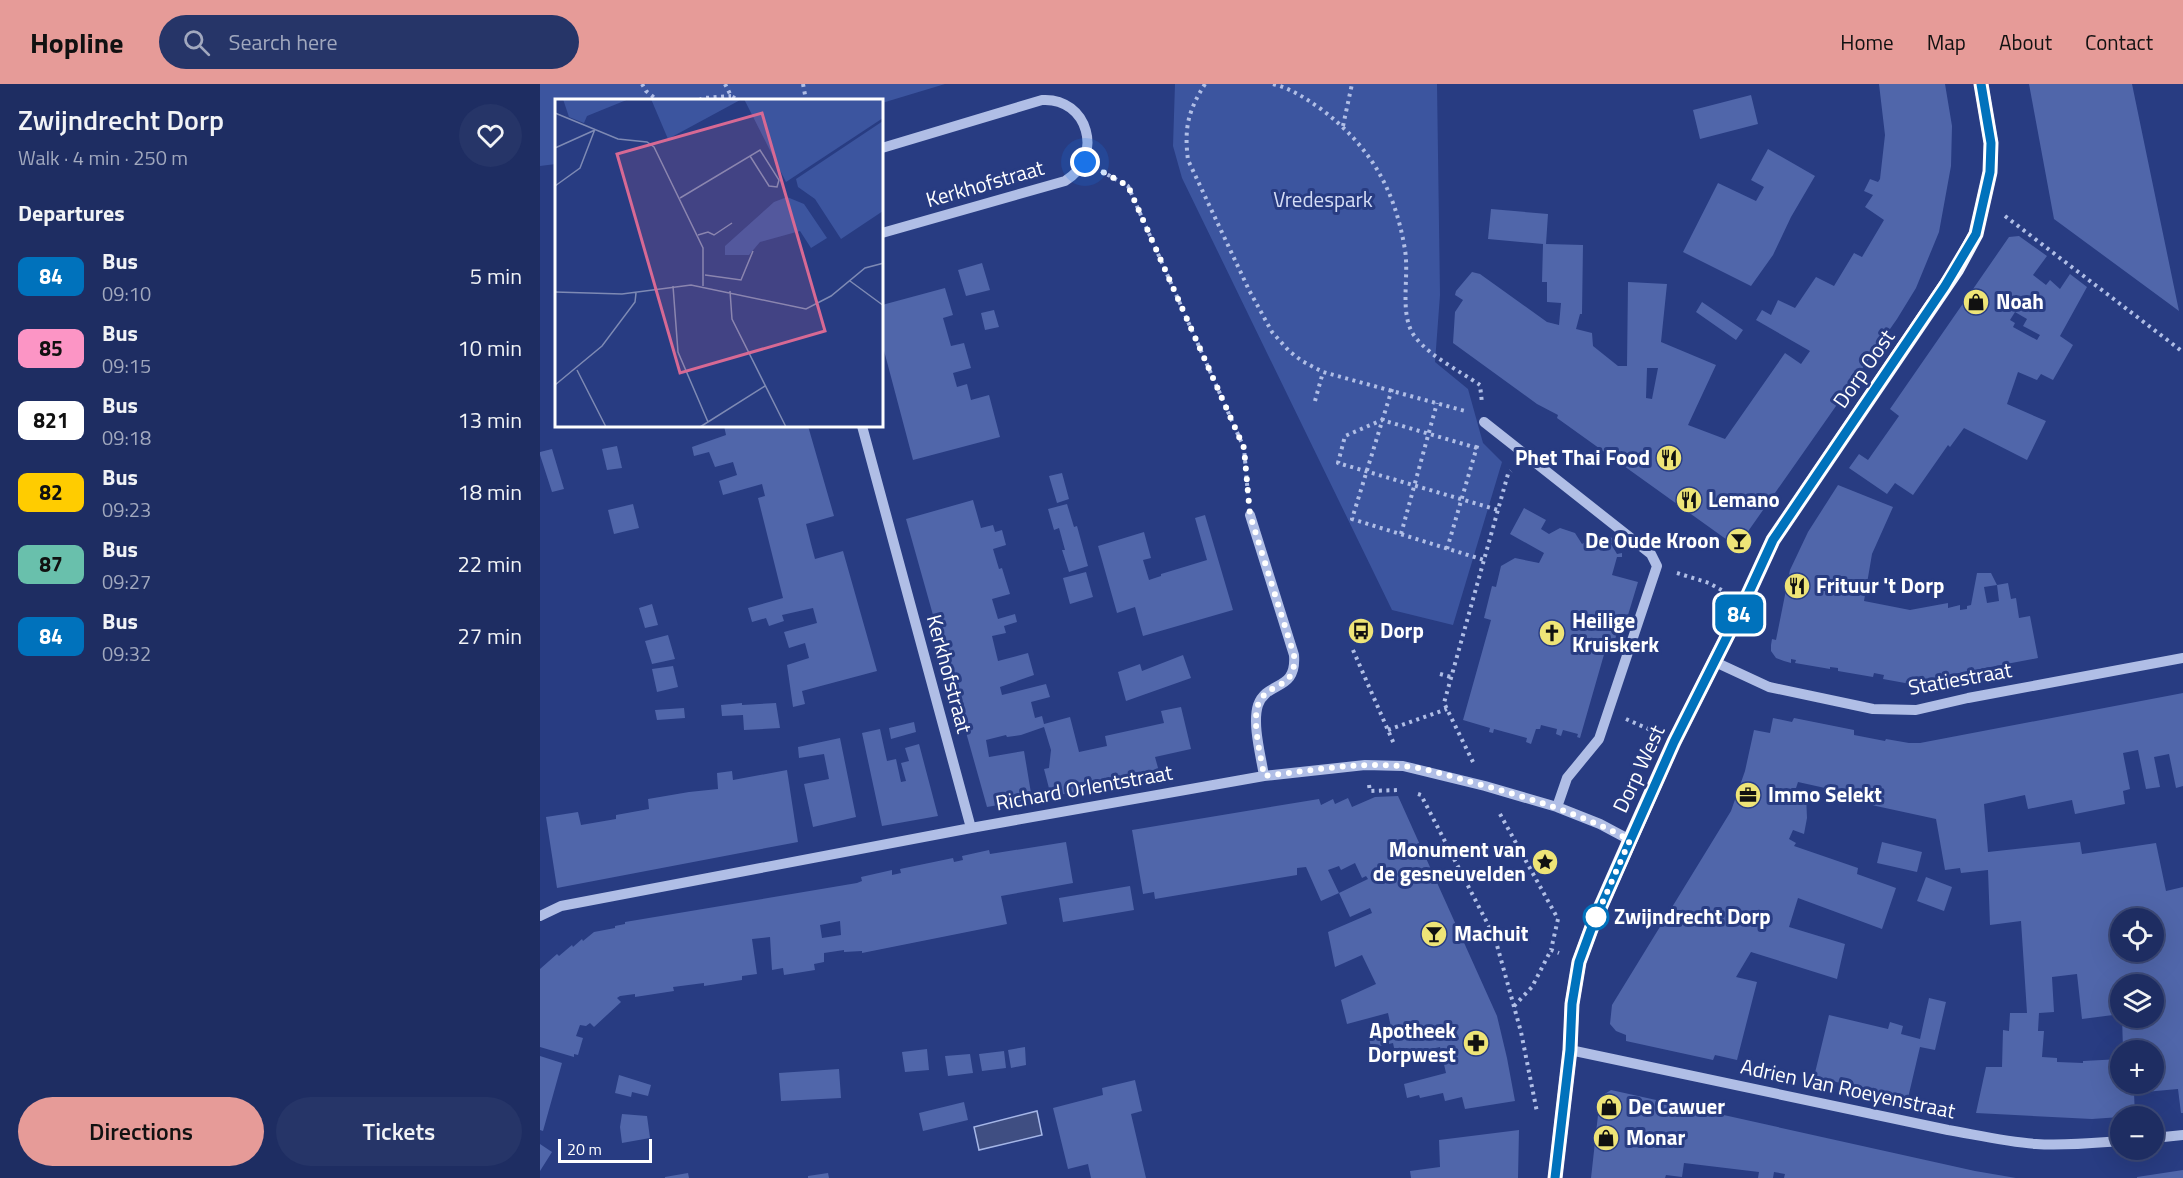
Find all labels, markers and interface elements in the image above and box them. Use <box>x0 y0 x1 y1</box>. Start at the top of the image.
search box <box>159 15 579 69</box>
text: Hopline <box>30 21 123 64</box>
text: Search here <box>228 25 338 59</box>
icon: search <box>180 26 213 59</box>
text: Home <box>1840 26 1894 58</box>
text: Map <box>1927 26 1966 58</box>
text: About <box>1999 26 2052 58</box>
text: Contact <box>2085 26 2153 58</box>
text: Zwijndrecht Dorp <box>18 98 224 141</box>
inset map <box>555 99 884 428</box>
button: heart <box>459 104 522 167</box>
text: Walk · 4 min · 250 m <box>18 142 188 173</box>
your location <box>1070 147 1100 177</box>
street label: Kerkhofstraat <box>922 151 1048 215</box>
park label: Vredespark <box>1273 183 1373 215</box>
text: Departures <box>18 196 125 230</box>
text: Bus <box>102 244 138 278</box>
text: 5 min <box>470 259 522 293</box>
text: 84 <box>39 260 63 292</box>
text: 09:10 <box>102 278 151 309</box>
place label: Noah <box>1996 285 2044 317</box>
shop icon: Noah <box>1961 287 1991 317</box>
text: Bus <box>102 316 138 350</box>
street label: Dorp Oost <box>1824 322 1902 414</box>
text: 10 min <box>457 331 522 365</box>
text: 85 <box>39 332 63 364</box>
text: 09:15 <box>102 350 151 381</box>
text: Bus <box>102 388 138 422</box>
text: 13 min <box>457 403 522 437</box>
text: 821 <box>33 404 69 436</box>
text: 09:18 <box>102 422 151 453</box>
place label: Phet Thai Food <box>1515 441 1650 473</box>
restaurant icon: Phet Thai Food <box>1654 443 1684 473</box>
text: Bus <box>102 460 138 494</box>
text: 18 min <box>457 475 522 509</box>
text: 82 <box>39 476 63 508</box>
place label: Lemano <box>1708 483 1780 515</box>
restaurant icon: Lemano <box>1674 485 1704 515</box>
text: 09:23 <box>102 494 151 525</box>
place label: De Oude Kroon <box>1585 524 1720 556</box>
bar icon: De Oude Kroon <box>1724 526 1754 556</box>
text: Bus <box>102 532 138 566</box>
text: 22 min <box>457 547 522 581</box>
text: 87 <box>39 548 63 580</box>
text: 09:27 <box>102 566 151 597</box>
place label: Frituur 't Dorp <box>1816 569 1944 601</box>
restaurant icon: Frituur 't Dorp <box>1782 571 1812 601</box>
line badge: 84 <box>1712 594 1766 634</box>
text: 84 <box>1727 598 1751 630</box>
text: Bus <box>102 604 138 638</box>
place label: Heilige Kruiskerk <box>1572 604 1659 660</box>
street label: Kerkhofstraat <box>919 611 981 737</box>
place label: Dorp <box>1380 614 1424 646</box>
bus stop icon: Dorp <box>1346 616 1376 646</box>
church icon: Heilige Kruiskerk <box>1537 618 1567 648</box>
text: 27 min <box>457 619 522 653</box>
text: 84 <box>39 620 63 652</box>
text: 09:32 <box>102 638 151 669</box>
street label: Statiestraat <box>1906 653 2015 703</box>
street label: Dorp West <box>1604 719 1673 818</box>
street label: Richard Orlentstraat <box>993 756 1175 818</box>
place label: Immo Selekt <box>1768 778 1882 810</box>
office icon: Immo Selekt <box>1733 780 1763 810</box>
place label: Monument van de gesneuvelden <box>1373 833 1526 889</box>
place icon: Monument van de gesneuvelden <box>1530 847 1560 877</box>
place label: Zwijndrecht Dorp <box>1614 900 1771 932</box>
marker: Zwijndrecht Dorp <box>1583 904 1609 930</box>
map controls <box>2110 908 2164 1160</box>
button: locate <box>2110 908 2164 962</box>
place label: Machuit <box>1454 917 1529 949</box>
bar icon: Machuit <box>1419 919 1449 949</box>
button: layers <box>2110 974 2164 1028</box>
place label: Apotheek Dorpwest <box>1368 1014 1456 1070</box>
pharmacy icon: Apotheek Dorpwest <box>1461 1028 1491 1058</box>
button: + <box>2110 1040 2164 1094</box>
street label: Adrien Van Roeyenstraat <box>1738 1050 1959 1127</box>
place label: De Cawuer <box>1628 1090 1725 1122</box>
shop icon: De Cawuer <box>1594 1092 1624 1122</box>
button: Directions <box>18 1097 264 1166</box>
button: Tickets <box>276 1097 522 1166</box>
button: − <box>2110 1106 2164 1160</box>
place label: Monar <box>1626 1121 1685 1153</box>
shop icon: Monar <box>1591 1123 1621 1153</box>
scale bar <box>558 1136 652 1164</box>
text: 20 m <box>567 1137 602 1161</box>

